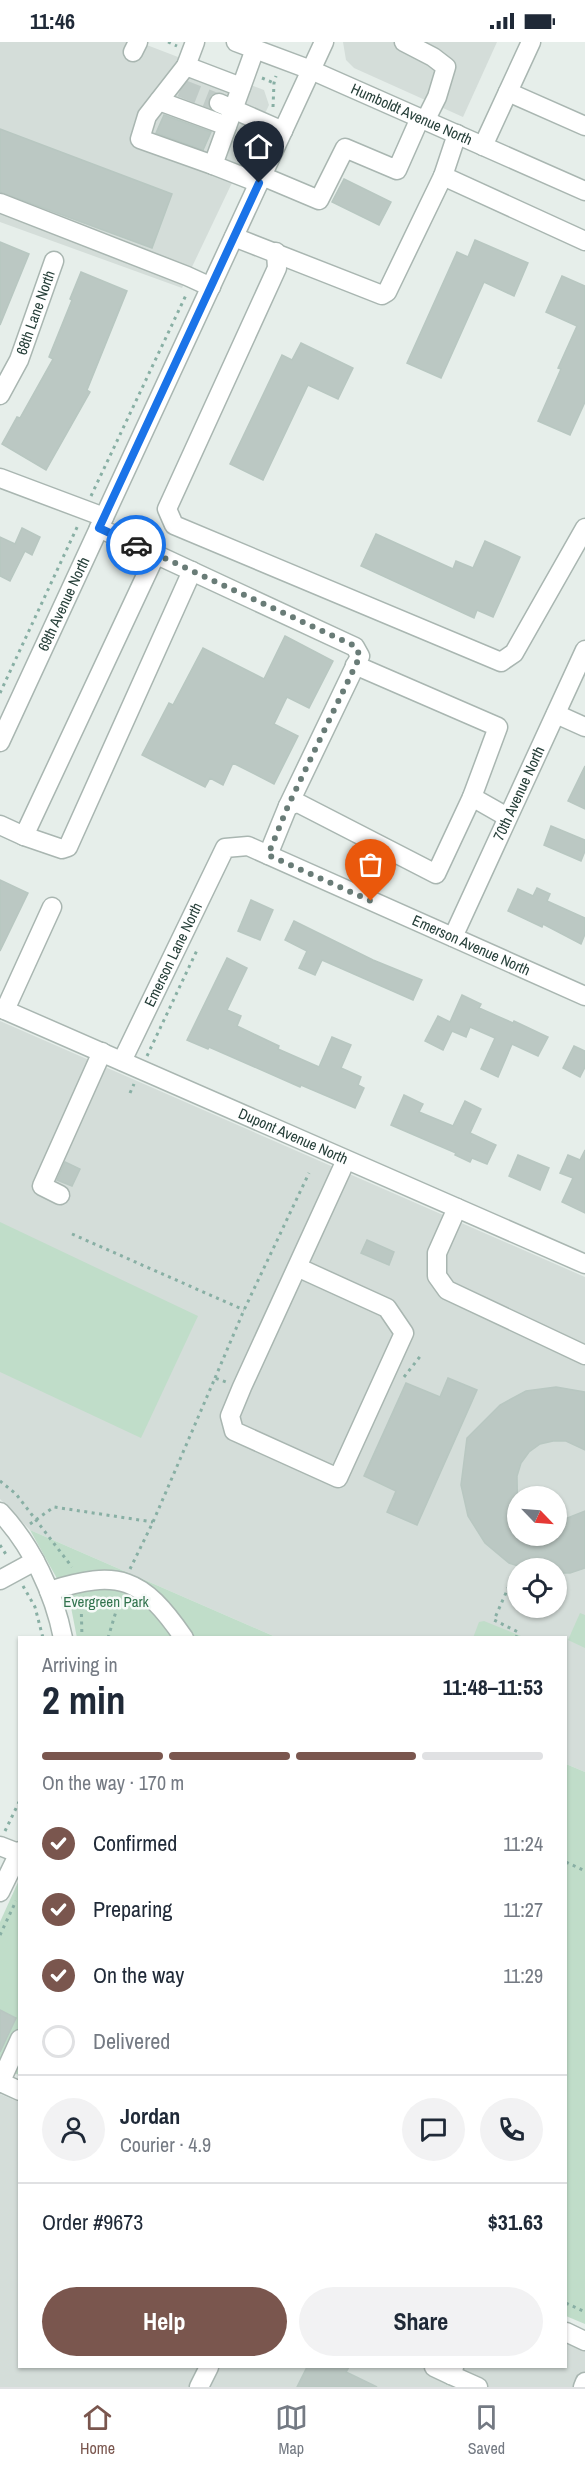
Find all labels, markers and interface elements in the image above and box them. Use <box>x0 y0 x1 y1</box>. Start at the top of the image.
text: 11:46 <box>30 6 75 36</box>
street label: Humboldt Avenue North <box>348 78 476 150</box>
pin <box>233 121 284 183</box>
icon: home <box>242 130 275 163</box>
street label: 68th Lane North <box>11 267 60 358</box>
courier <box>106 515 166 575</box>
icon: car <box>120 529 153 562</box>
street label: 69th Avenue North <box>32 553 94 654</box>
street label: 70th Avenue North <box>488 743 549 844</box>
pin <box>345 839 396 901</box>
icon: bag <box>354 848 387 881</box>
street label: Emerson Lane North <box>139 899 207 1010</box>
street label: Emerson Avenue North <box>409 909 534 980</box>
street label: Dupont Avenue North <box>235 1103 351 1169</box>
north arrow <box>507 1486 567 1546</box>
map controls <box>507 1486 567 1618</box>
button: locate <box>507 1558 567 1618</box>
park label: Evergreen Park <box>63 1591 150 1612</box>
text: Arriving in <box>42 1651 118 1678</box>
text: 11:48–11:53 <box>443 1672 543 1702</box>
text: 2 min <box>42 1674 126 1726</box>
text: On the way · 170 m <box>42 1769 184 1796</box>
icon: check <box>42 1827 75 1860</box>
text: Confirmed <box>93 1828 177 1858</box>
text: 11:24 <box>503 1830 543 1857</box>
icon: check <box>42 1893 75 1926</box>
text: Preparing <box>93 1894 172 1924</box>
text: 11:27 <box>503 1896 543 1923</box>
icon: check <box>42 1959 75 1992</box>
text: On the way <box>93 1960 184 1990</box>
text: 11:29 <box>503 1962 543 1989</box>
text: Delivered <box>93 2026 170 2056</box>
button: person <box>42 2098 105 2161</box>
button: chat <box>402 2098 465 2161</box>
button: phone <box>480 2098 543 2161</box>
text: Jordan <box>120 2101 180 2131</box>
text: Courier · 4.9 <box>120 2131 211 2158</box>
text: Order #9673 <box>42 2207 143 2237</box>
text: $31.63 <box>488 2207 543 2237</box>
button: Help <box>42 2287 287 2356</box>
button: Share <box>299 2287 543 2356</box>
tab: Home <box>80 2401 115 2459</box>
tab: Map <box>275 2401 308 2459</box>
tab: Saved <box>468 2401 505 2459</box>

